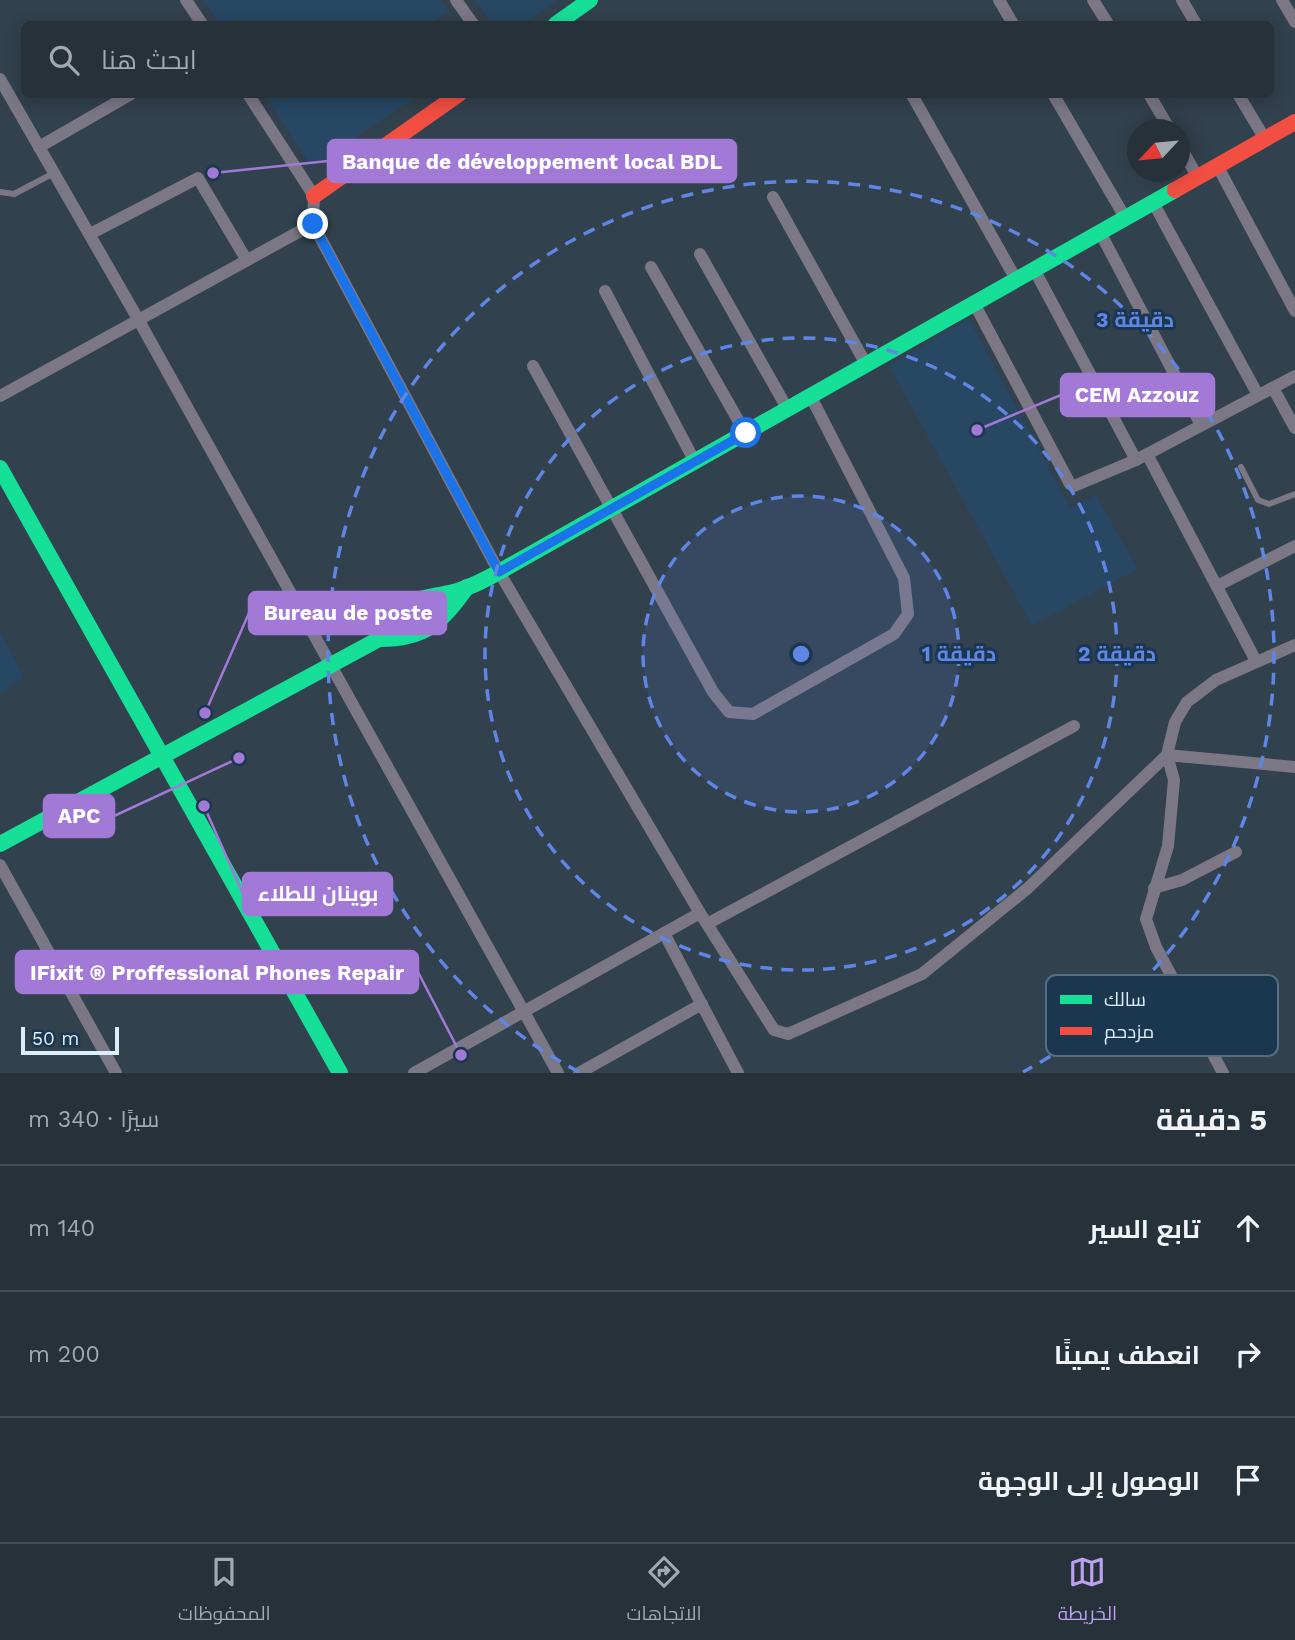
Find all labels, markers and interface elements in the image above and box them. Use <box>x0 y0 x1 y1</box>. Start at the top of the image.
search box <box>21 21 1274 98</box>
icon: search <box>45 41 83 79</box>
text: ابحث هنا <box>101 45 197 75</box>
north arrow <box>1127 119 1190 182</box>
callout: Banque de développement local BDL <box>328 140 736 182</box>
text: Banque de développement local BDL <box>342 149 722 174</box>
route end <box>297 208 328 239</box>
text: 3 دقيقة <box>1096 307 1174 332</box>
callout: CEM Azzouz <box>1061 374 1214 416</box>
text: CEM Azzouz <box>1075 382 1199 407</box>
route start <box>730 417 761 448</box>
callout: Bureau de poste <box>249 592 446 634</box>
text: Bureau de poste <box>263 600 433 625</box>
text: 1 دقيقة <box>922 641 996 666</box>
text: 2 دقيقة <box>1078 641 1156 666</box>
centre of rings <box>789 642 813 666</box>
callout: APC <box>44 795 114 837</box>
text: APC <box>58 803 100 828</box>
callout: بوينان للطلاء <box>243 873 392 915</box>
text: بوينان للطلاء <box>258 881 378 907</box>
callout: IFixit ® Proffessional Phones Repair <box>16 951 418 993</box>
text: IFixit ® Proffessional Phones Repair <box>30 960 404 985</box>
legend <box>1046 975 1278 1056</box>
text: سالك <box>1104 988 1146 1011</box>
text: مزدحم <box>1104 1020 1154 1045</box>
scale bar <box>21 1024 119 1056</box>
text: 50 m <box>32 1027 79 1050</box>
text: 5 دقيقة <box>1156 1102 1267 1137</box>
text: سيرًا · 340 m <box>28 1106 159 1133</box>
icon: ahead <box>1229 1209 1267 1247</box>
text: تابع السير <box>1089 1214 1200 1244</box>
text: 140 m <box>28 1215 95 1242</box>
icon: right <box>1229 1335 1267 1373</box>
text: انعطف يمينًا <box>1054 1340 1200 1370</box>
text: 200 m <box>28 1341 100 1368</box>
icon: arrive <box>1229 1461 1267 1499</box>
text: الوصول إلى الوجهة <box>978 1466 1200 1496</box>
tab: المحفوظات <box>178 1553 271 1631</box>
tab: الاتجاهات <box>626 1553 702 1631</box>
tab: الخريطة <box>1058 1553 1117 1631</box>

